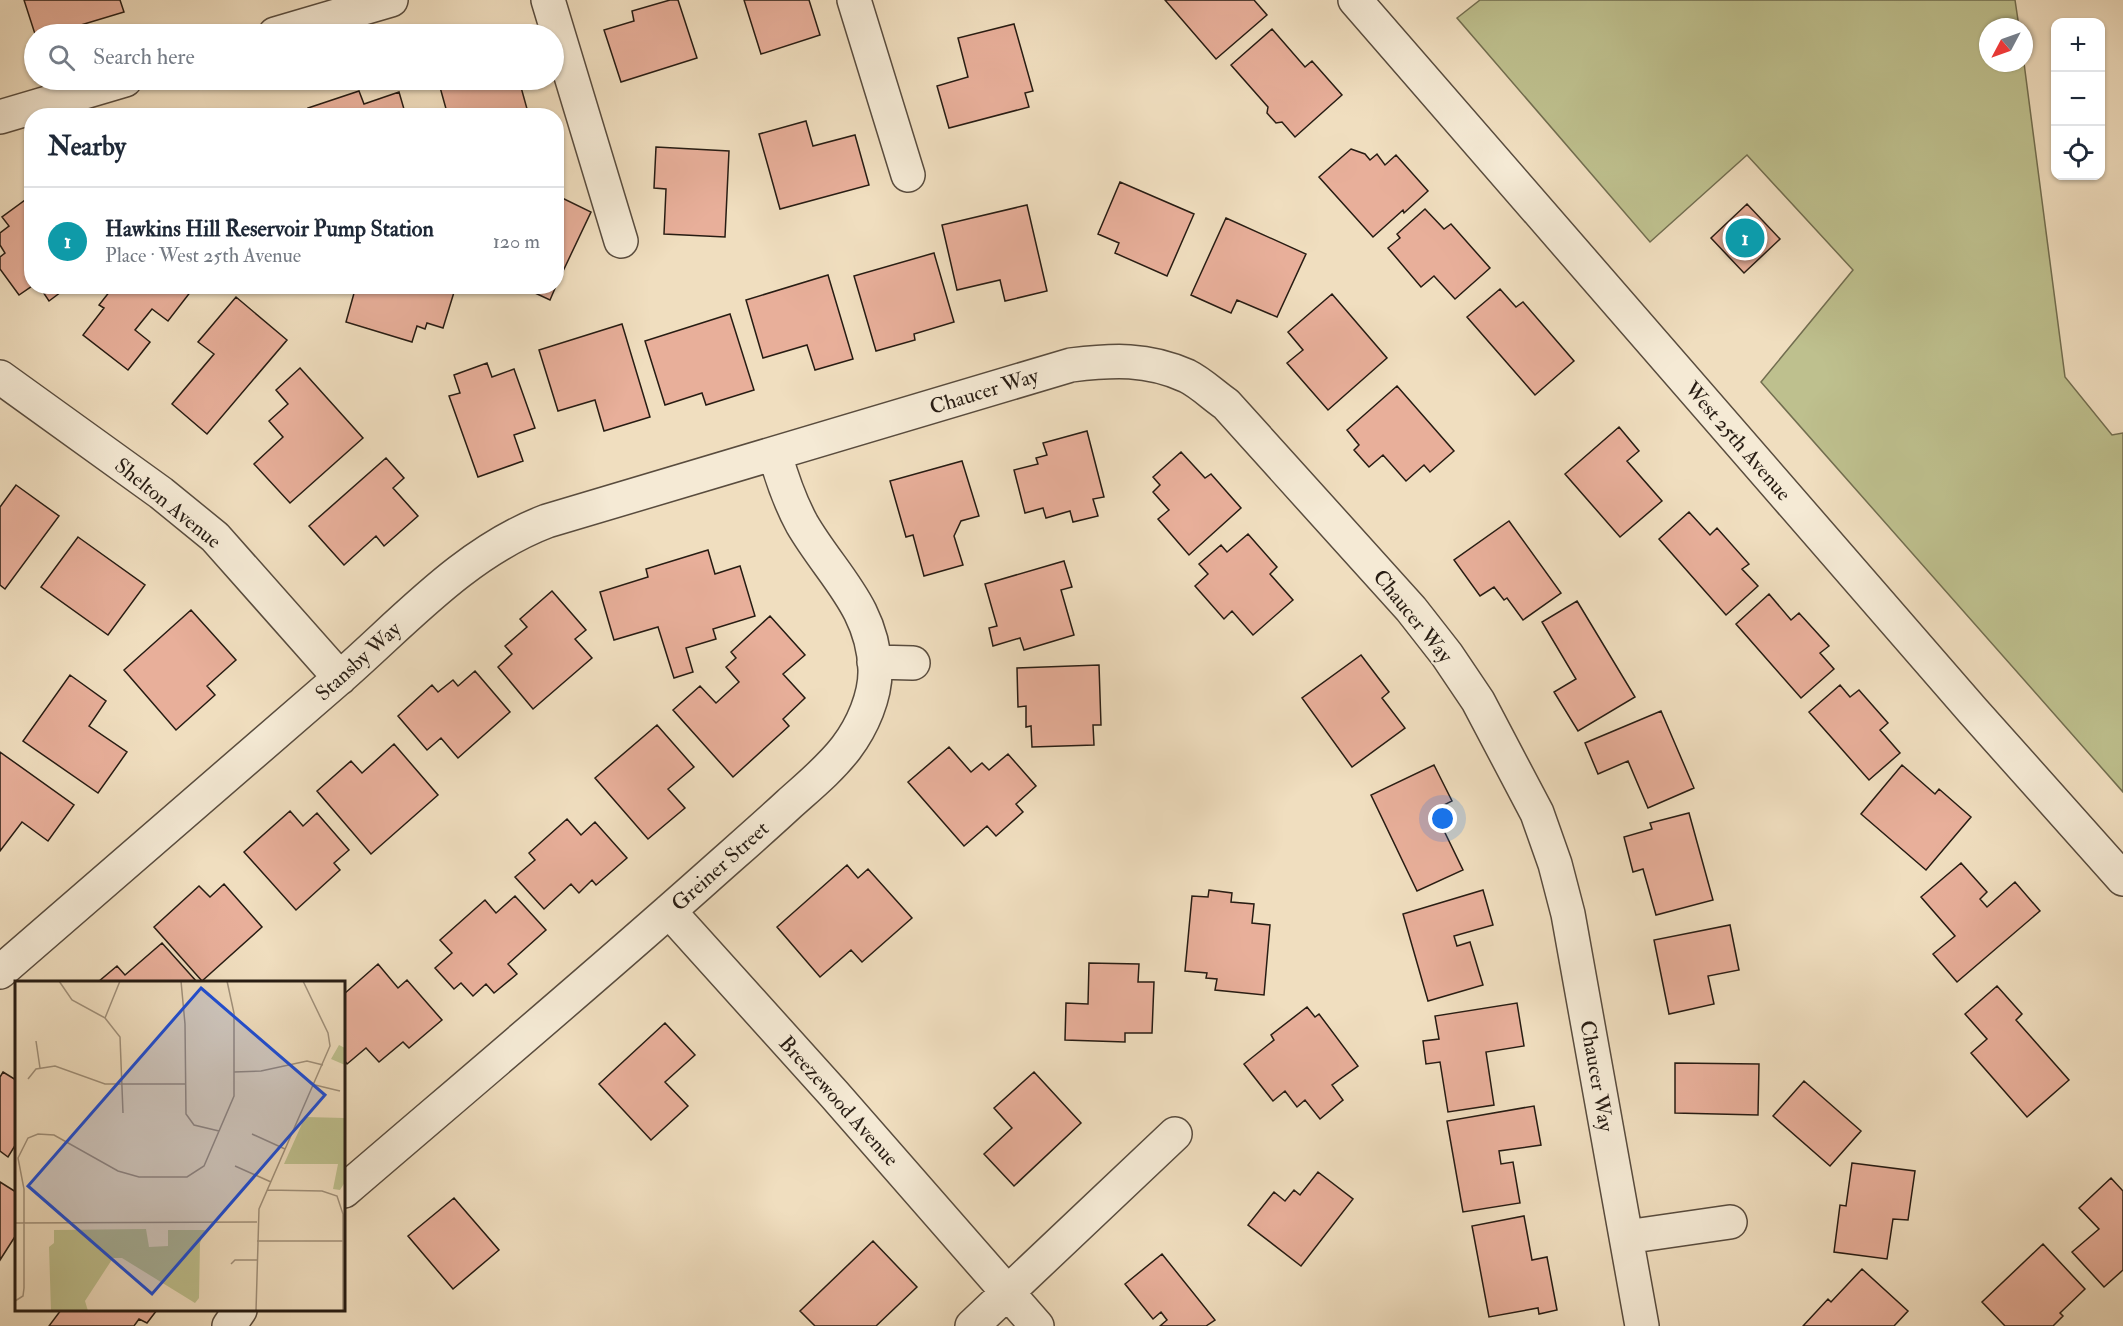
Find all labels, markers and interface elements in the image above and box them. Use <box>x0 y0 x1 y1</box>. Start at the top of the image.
north arrow <box>1979 18 2033 72</box>
map controls <box>2051 18 2105 180</box>
button: + <box>2051 18 2105 72</box>
search box <box>24 24 564 90</box>
icon: search <box>45 41 78 74</box>
text: Search here <box>93 43 195 71</box>
button: − <box>2051 72 2105 126</box>
button: locate <box>2051 126 2105 180</box>
text: Nearby <box>48 131 126 163</box>
text: Hawkins Hill Reservoir Pump Station <box>105 215 434 243</box>
pin: 1 <box>1726 216 1764 260</box>
text: 1 <box>64 229 71 254</box>
text: 120 m <box>493 229 540 254</box>
text: Place · West 25th Avenue <box>105 243 301 268</box>
street label: Chaucer Way <box>926 362 1043 421</box>
street label: West 25th Avenue <box>1678 375 1797 507</box>
street label: Shelton Avenue <box>109 452 227 555</box>
street label: Chaucer Way <box>1367 564 1459 669</box>
street label: Stansby Way <box>310 615 407 707</box>
your location <box>1428 804 1457 833</box>
street label: Greiner Street <box>666 815 775 917</box>
inset map <box>15 981 345 1311</box>
street label: Chaucer Way <box>1573 1018 1620 1135</box>
street label: Breezewood Avenue <box>773 1030 905 1172</box>

